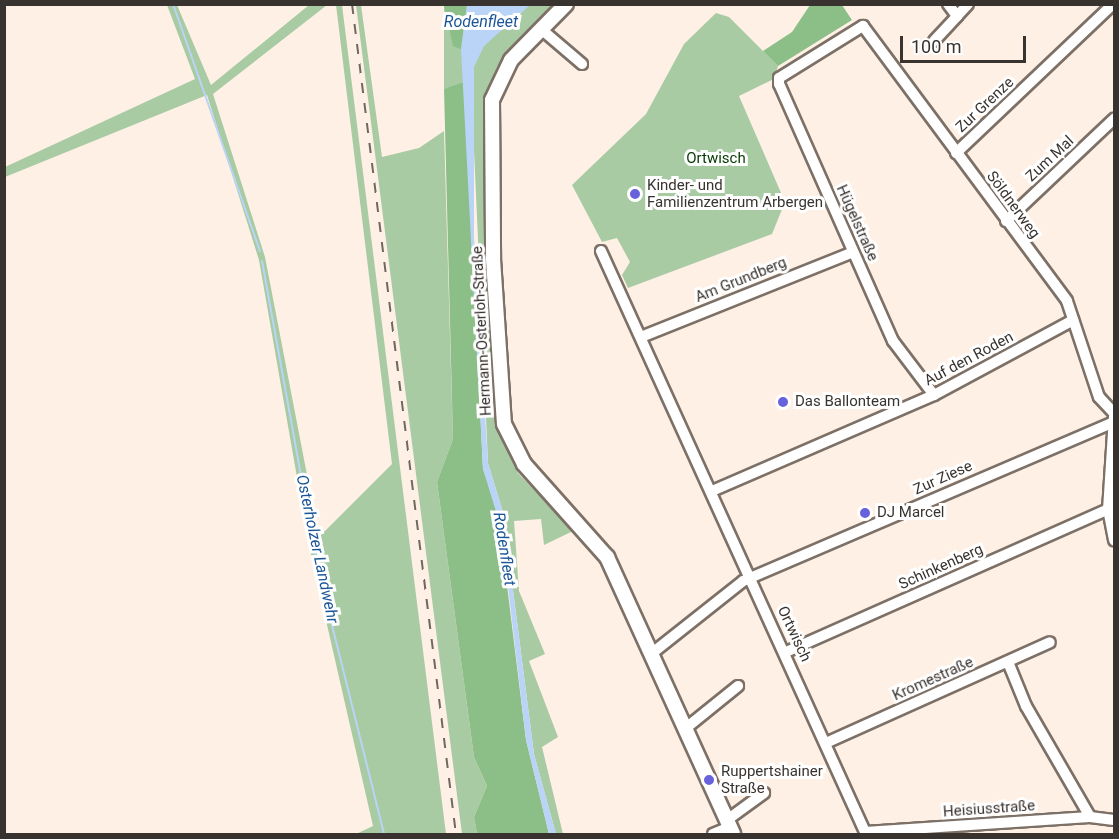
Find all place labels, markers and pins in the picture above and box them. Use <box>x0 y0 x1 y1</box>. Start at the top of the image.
place label: Kinder- und Familienzentrum Arbergen <box>647 176 823 211</box>
marker: Kinder- und Familienzentrum Arbergen <box>628 187 642 201</box>
place label: Das Ballonteam <box>795 393 900 411</box>
marker: Das Ballonteam <box>776 395 790 409</box>
place label: DJ Marcel <box>877 504 944 522</box>
marker: DJ Marcel <box>858 506 872 520</box>
place label: Ruppertshainer Straße <box>721 762 823 797</box>
marker: Ruppertshainer Straße <box>702 773 716 787</box>

